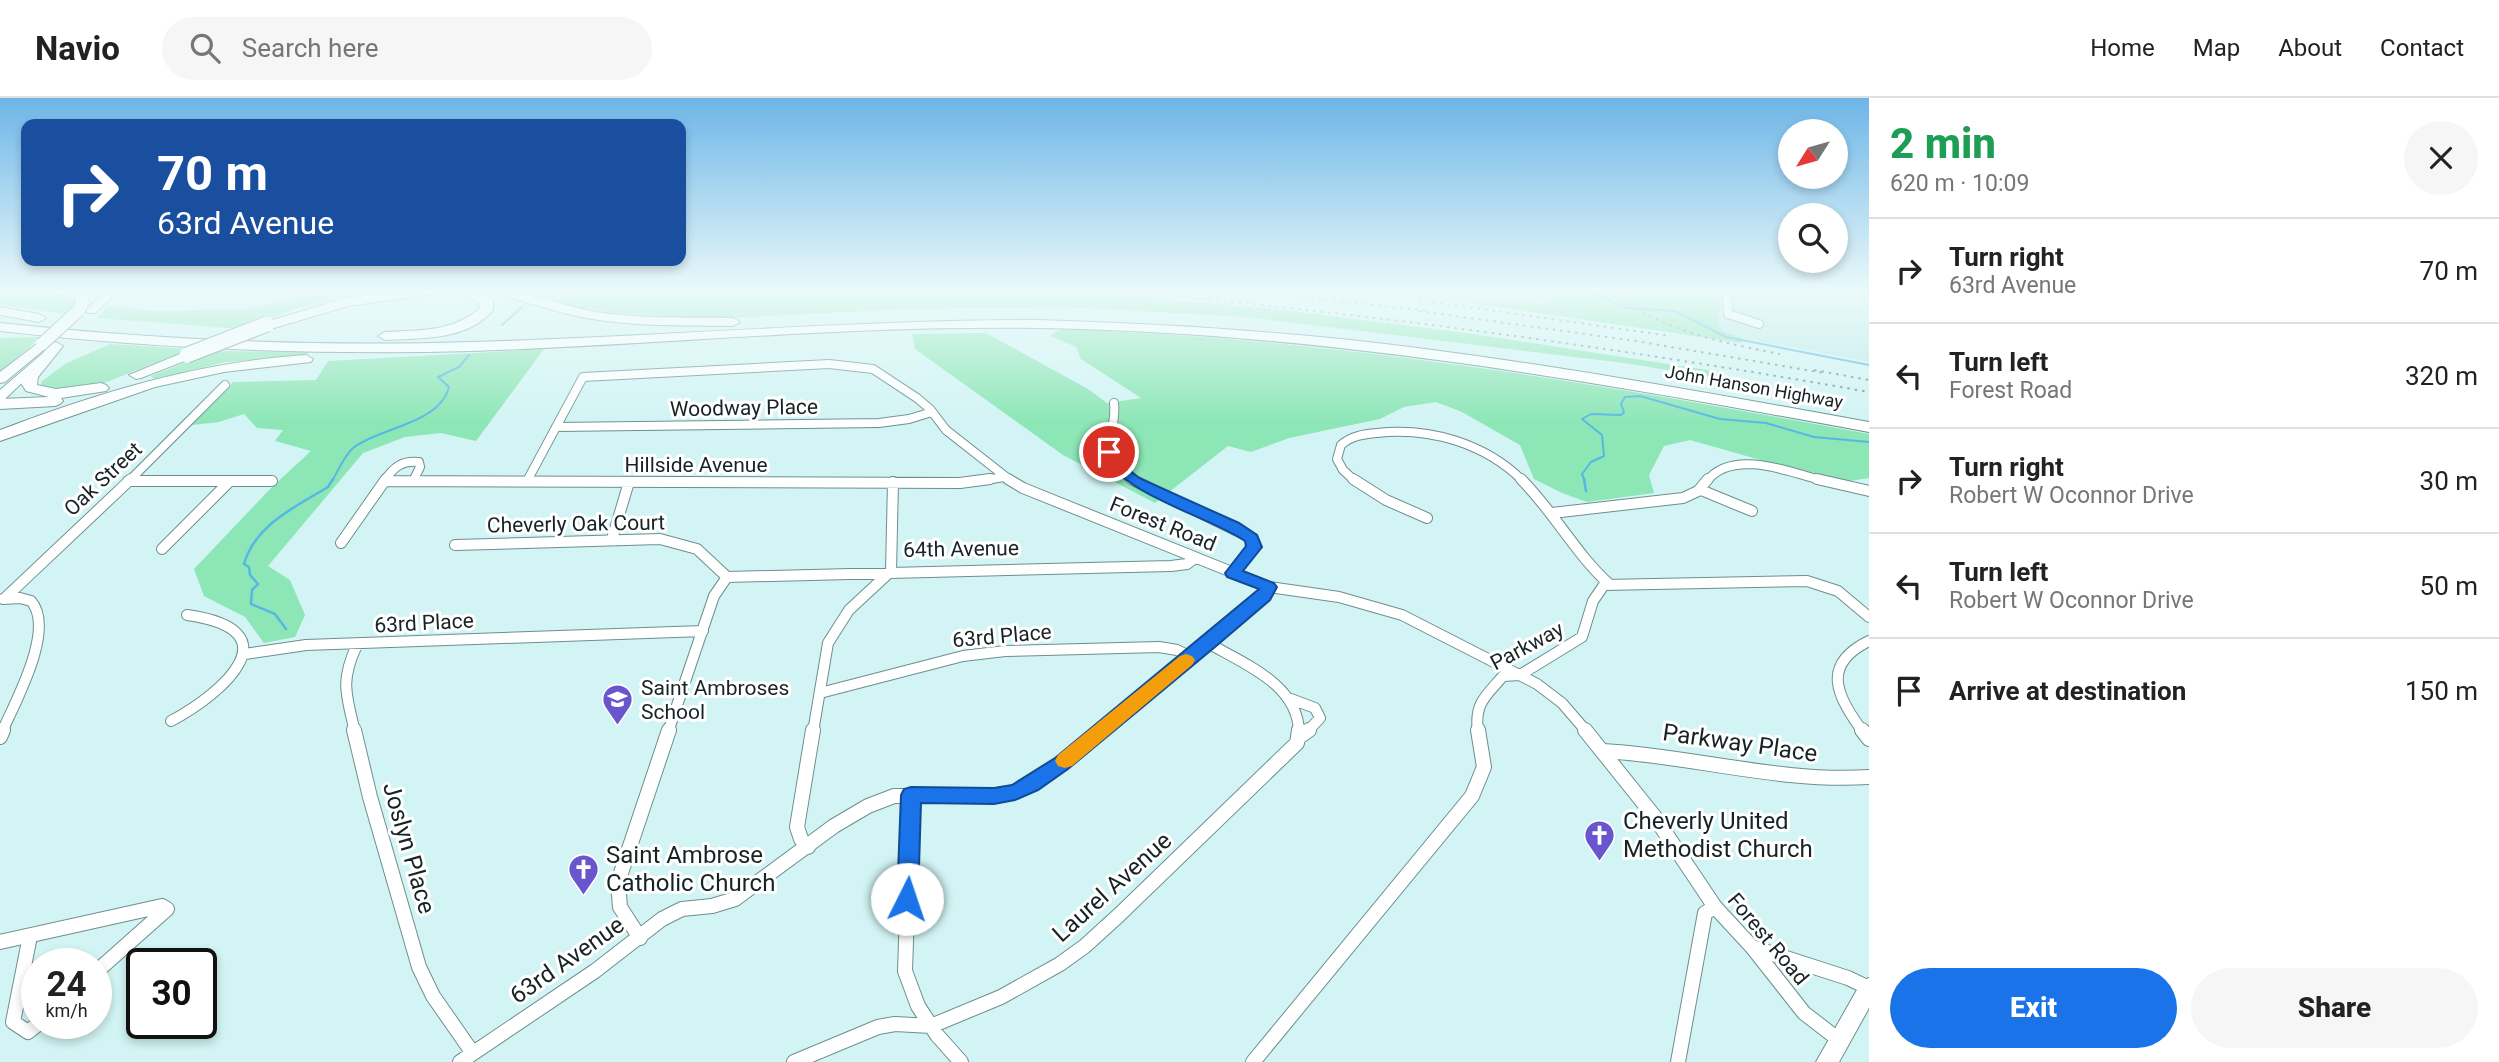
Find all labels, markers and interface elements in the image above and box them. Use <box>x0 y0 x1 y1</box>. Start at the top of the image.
search box <box>162 17 652 80</box>
text: Navio <box>35 29 120 68</box>
icon: search <box>186 29 224 67</box>
text: Search here <box>242 33 379 63</box>
text: Home <box>2090 34 2155 62</box>
text: Map <box>2193 34 2240 62</box>
text: About <box>2278 34 2342 62</box>
text: Contact <box>2380 34 2464 62</box>
north arrow <box>1778 119 1848 189</box>
map controls <box>1778 119 1848 273</box>
text: 2 min <box>1890 119 1996 168</box>
button: close <box>2404 121 2478 195</box>
text: 70 m <box>157 145 268 202</box>
icon: right <box>42 147 133 238</box>
text: 620 m · 10:09 <box>1890 170 2029 197</box>
button: search <box>1778 203 1848 273</box>
text: 63rd Avenue <box>157 204 334 242</box>
text: Turn right <box>1949 242 2064 272</box>
icon: right <box>1890 252 1928 290</box>
text: 70 m <box>2420 256 2478 286</box>
text: 63rd Avenue <box>1949 272 2076 299</box>
text: Turn left <box>1949 347 2048 377</box>
icon: left <box>1890 357 1928 395</box>
street label: John Hanson Highway <box>1664 361 1845 413</box>
text: 320 m <box>2405 361 2478 391</box>
text: Forest Road <box>1949 377 2072 404</box>
street label: Woodway Place <box>670 395 818 421</box>
pin <box>1079 422 1139 482</box>
icon: arrive <box>1090 433 1128 471</box>
street label: Oak Street <box>59 437 147 521</box>
text: Turn right <box>1949 452 2064 482</box>
street label: Hillside Avenue <box>624 453 768 477</box>
icon: right <box>1890 462 1928 500</box>
text: 30 m <box>2420 466 2478 496</box>
text: Robert W Oconnor Drive <box>1949 482 2194 509</box>
street label: Forest Road <box>1106 492 1220 556</box>
street label: Cheverly Oak Court <box>487 510 665 538</box>
street label: 64th Avenue <box>903 536 1019 562</box>
text: Turn left <box>1949 557 2048 587</box>
icon: left <box>1890 567 1928 605</box>
text: 50 m <box>2420 571 2478 601</box>
text: Robert W Oconnor Drive <box>1949 587 2194 614</box>
street label: 63rd Place <box>374 608 474 638</box>
street label: Parkway <box>1486 617 1568 675</box>
street label: 63rd Place <box>951 620 1053 652</box>
icon: arrive <box>1890 672 1928 710</box>
place label: Saint Ambroses School <box>641 676 789 724</box>
text: Arrive at destination <box>1949 676 2186 706</box>
text: 150 m <box>2405 676 2478 706</box>
school or university icon: Saint Ambroses School <box>601 683 635 727</box>
street label: Parkway Place <box>1661 718 1819 768</box>
street label: Joslyn Place <box>377 779 441 917</box>
place label: Cheverly United Methodist Church <box>1623 807 1813 863</box>
church icon: Cheverly United Methodist Church <box>1583 818 1617 862</box>
street label: Laurel Avenue <box>1047 826 1177 948</box>
place label: Saint Ambrose Catholic Church <box>606 841 775 897</box>
church icon: Saint Ambrose Catholic Church <box>566 852 600 896</box>
position arrow <box>870 862 944 936</box>
street label: Forest Road <box>1723 888 1813 990</box>
street label: 63rd Avenue <box>505 910 629 1010</box>
speed limit sign: 30 <box>126 948 217 1039</box>
text: 24 <box>46 964 87 1005</box>
button: Exit <box>1890 968 2177 1048</box>
button: Share <box>2191 968 2478 1048</box>
text: km/h <box>45 1000 88 1021</box>

